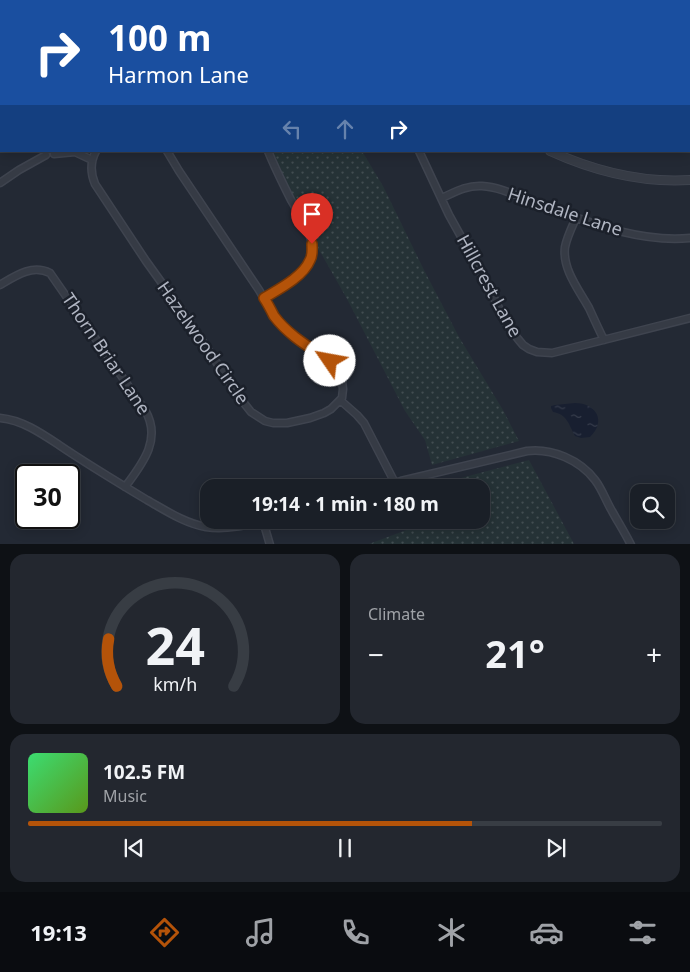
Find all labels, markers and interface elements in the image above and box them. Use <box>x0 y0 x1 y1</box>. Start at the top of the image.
text: 100 m <box>108 14 211 61</box>
icon: right <box>25 20 90 85</box>
text: Harmon Lane <box>108 59 249 89</box>
icon: left <box>278 115 306 143</box>
icon: ahead <box>331 115 359 143</box>
icon: right <box>384 115 412 143</box>
street label: Hinsdale Lane <box>505 181 626 241</box>
pin <box>291 193 333 244</box>
icon: arrive <box>298 200 326 228</box>
street label: Hillcrest Lane <box>452 230 528 341</box>
street label: Hazelwood Circle <box>152 276 255 409</box>
street label: Thorn Briar Lane <box>57 288 156 419</box>
position arrow <box>303 334 355 386</box>
speed limit sign: 30 <box>15 464 80 529</box>
map controls <box>630 484 675 529</box>
button: search <box>630 484 675 529</box>
text: 19:14 · 1 min · 180 m <box>251 491 439 517</box>
text: Climate <box>368 603 425 625</box>
text: 24 <box>145 609 205 680</box>
text: 21° <box>485 627 545 679</box>
text: − <box>368 635 384 673</box>
text: + <box>646 635 662 673</box>
text: km/h <box>153 672 197 696</box>
text: 102.5 FM <box>103 759 185 785</box>
text: Music <box>103 785 147 807</box>
icon: previous <box>120 834 148 862</box>
icon: pause <box>331 834 359 862</box>
icon: next <box>542 834 570 862</box>
icon: directions <box>147 915 182 950</box>
icon: music <box>243 915 278 950</box>
icon: phone <box>338 915 373 950</box>
icon: climate <box>434 915 469 950</box>
icon: car <box>529 915 564 950</box>
icon: filters <box>625 915 660 950</box>
text: 19:13 <box>30 917 87 947</box>

